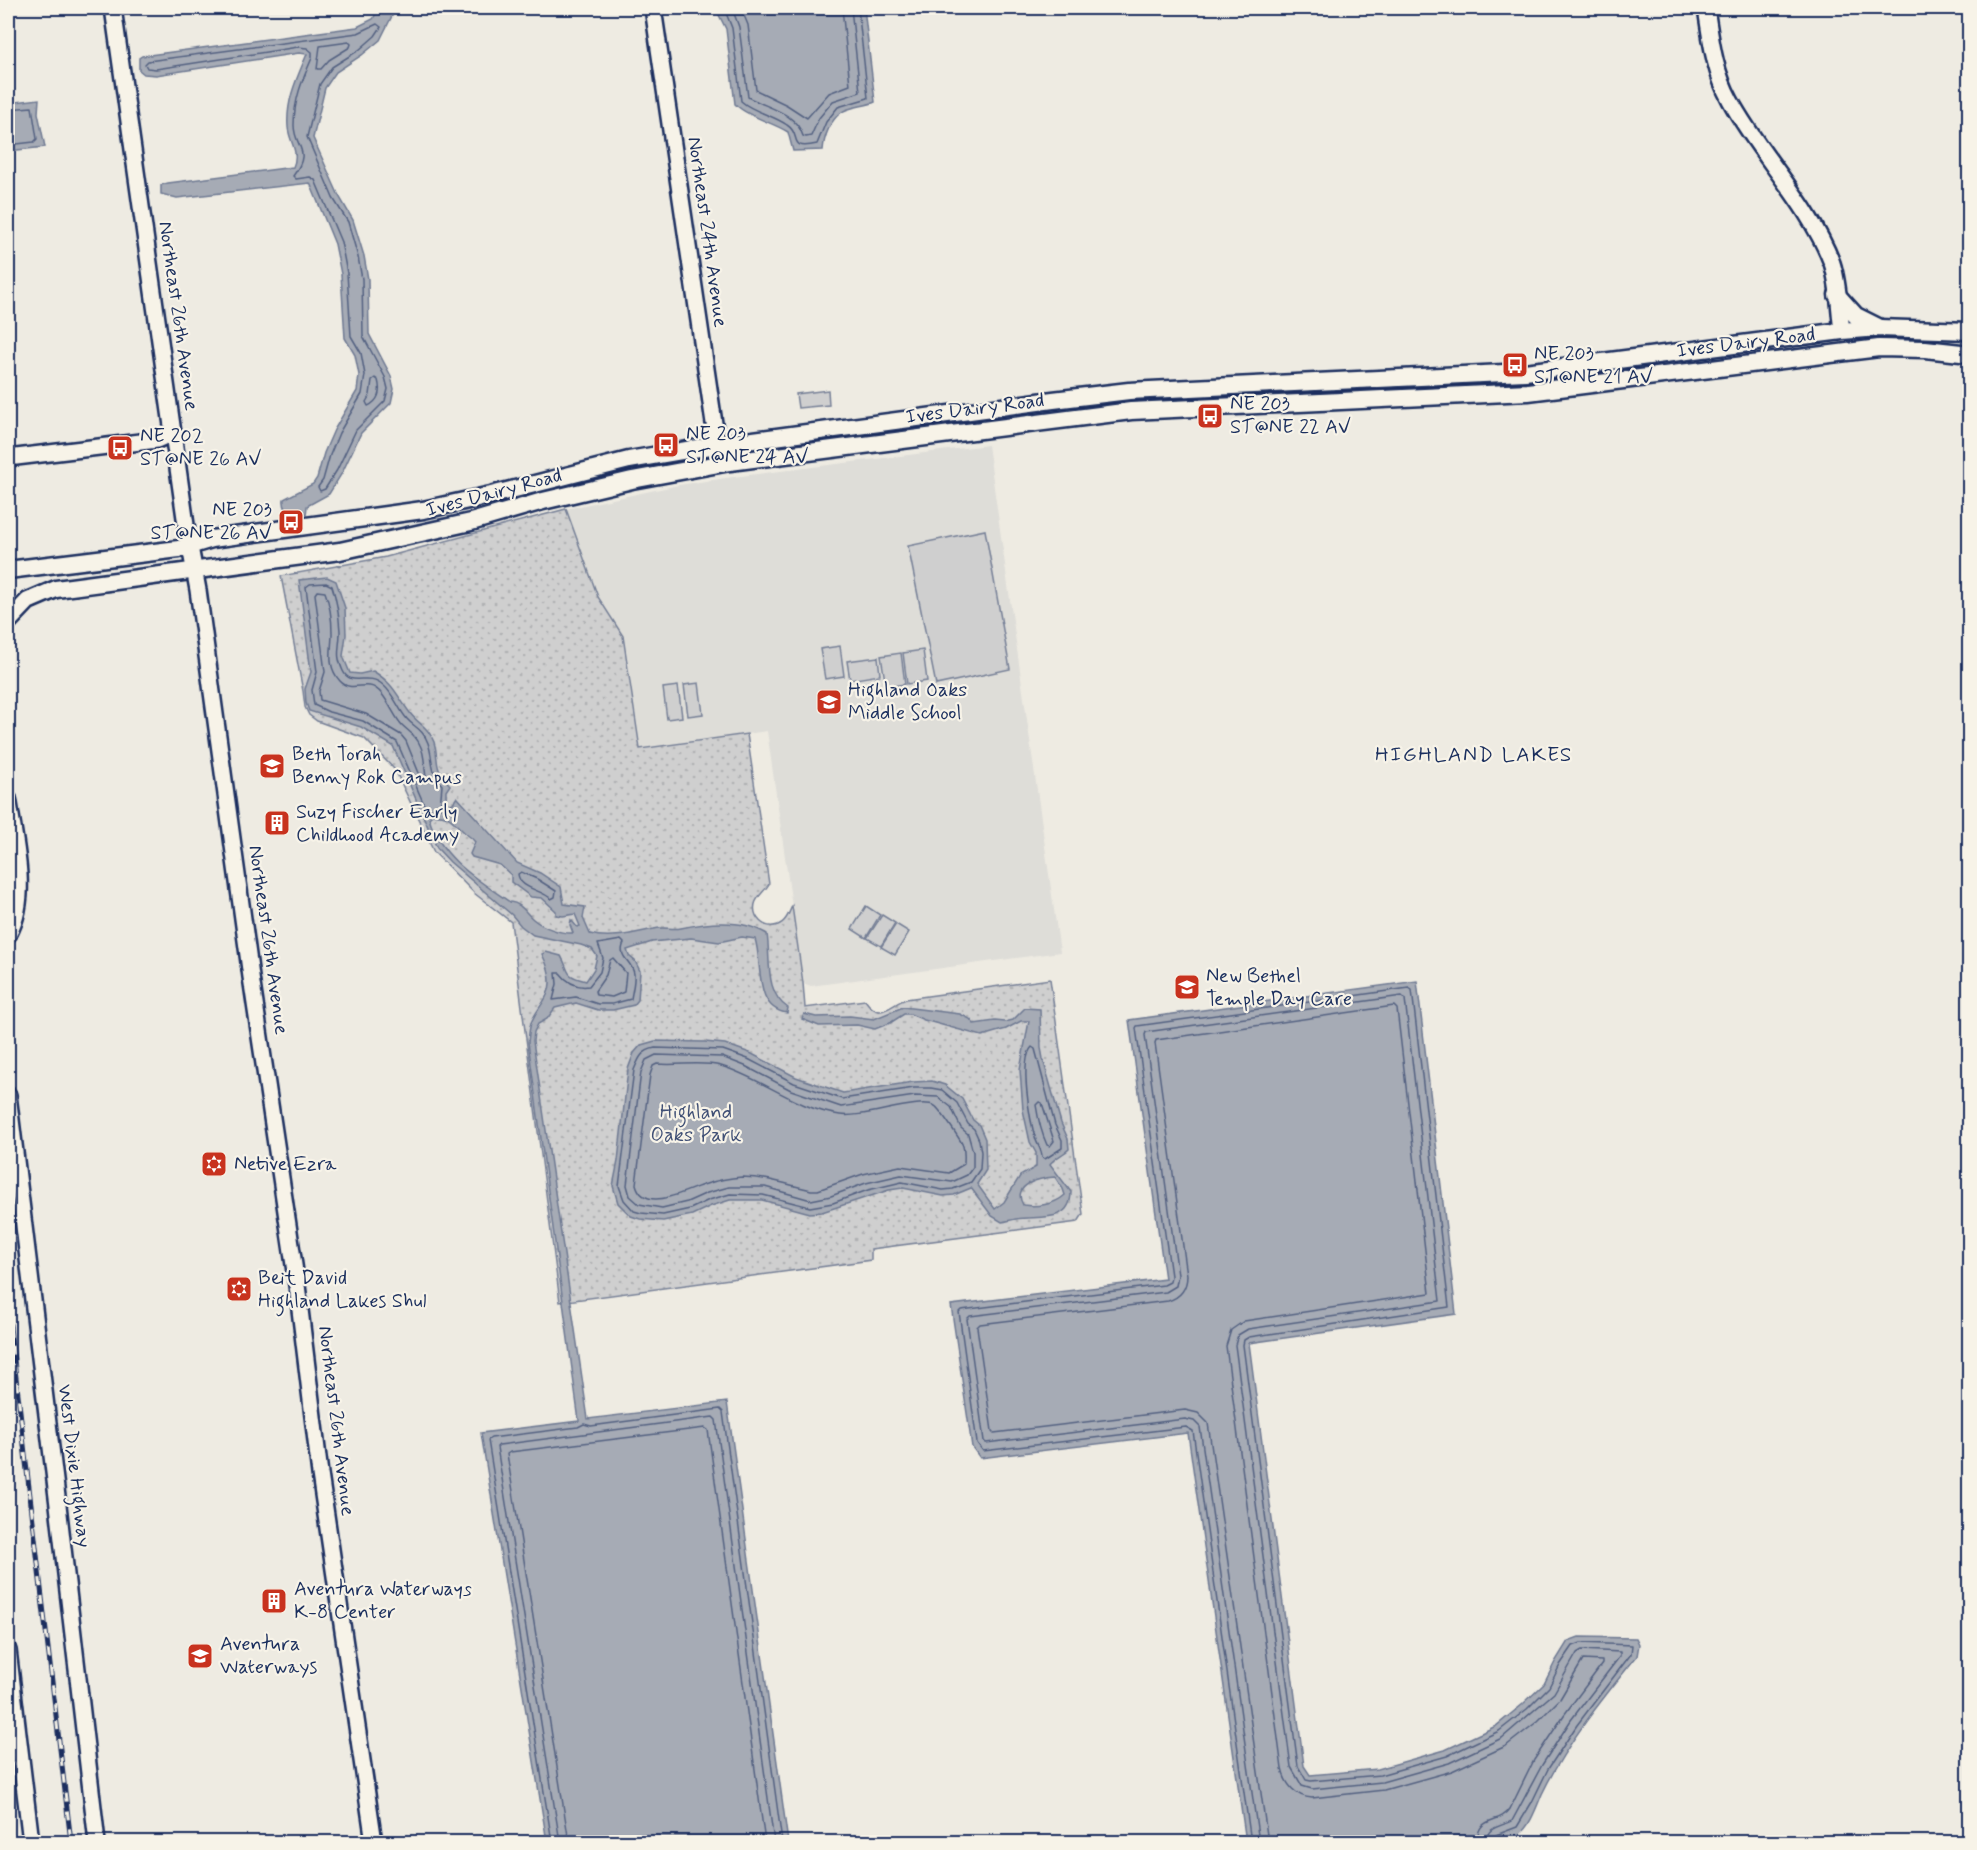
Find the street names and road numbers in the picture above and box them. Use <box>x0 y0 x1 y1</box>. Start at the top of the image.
street label: Northeast 24th Avenue <box>680 135 734 329</box>
street label: Northeast 26th Avenue <box>151 220 205 413</box>
street label: Ives Dairy Road <box>1675 321 1817 365</box>
street label: Ives Dairy Road <box>904 387 1046 431</box>
street label: Ives Dairy Road <box>423 462 565 524</box>
street label: Northeast 26th Avenue <box>241 844 295 1037</box>
street label: Northeast 26th Avenue <box>311 1325 361 1518</box>
street label: West Dixie Highway <box>49 1383 97 1549</box>

